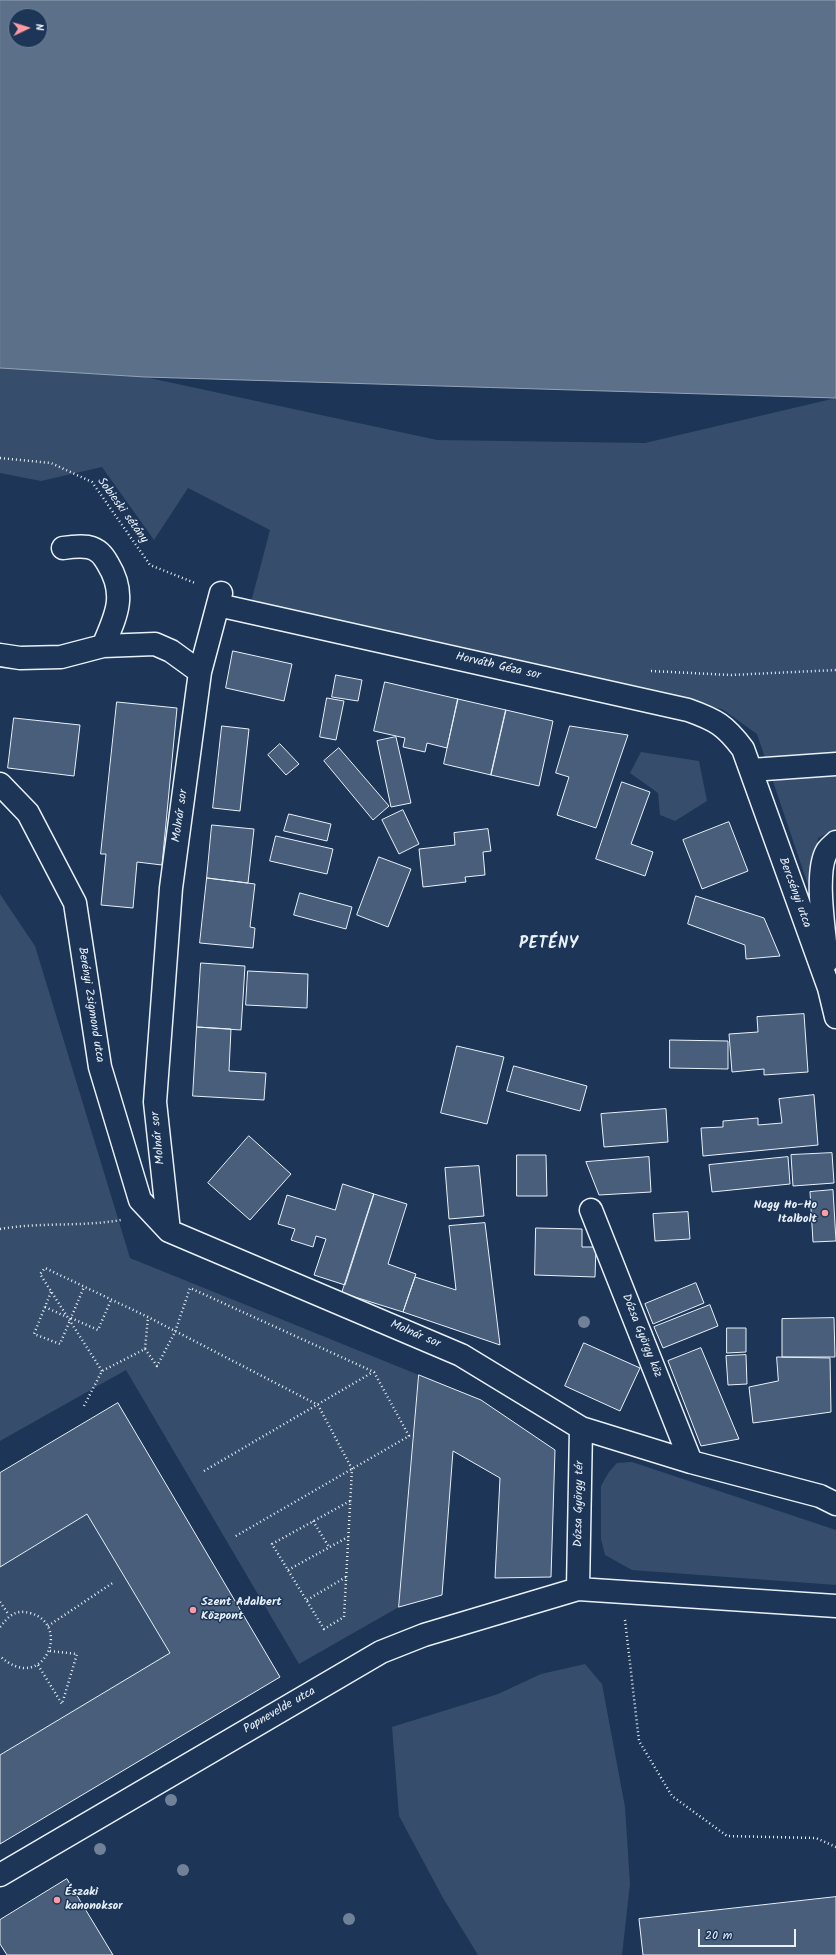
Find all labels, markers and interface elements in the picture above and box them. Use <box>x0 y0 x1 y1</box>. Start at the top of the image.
north arrow <box>8 8 48 48</box>
text: N <box>30 23 48 31</box>
street label: Sobieski sétány <box>93 475 151 547</box>
street label: Horváth Géza sor <box>454 650 542 684</box>
street label: Molnár sor <box>170 789 192 843</box>
street label: Bercsényi utca <box>775 856 813 930</box>
district label: PETÉNY <box>519 935 579 955</box>
street label: Berényi Zsigmond utca <box>74 946 106 1064</box>
street label: Molnár sor <box>149 1111 169 1165</box>
place label: Nagy Ho-Ho Italbolt <box>754 1199 817 1227</box>
marker: Nagy Ho-Ho Italbolt <box>820 1208 830 1218</box>
street label: Dózsa György köz <box>618 1292 664 1380</box>
street label: Molnár sor <box>388 1318 442 1352</box>
street label: Dózsa György tér <box>572 1461 588 1547</box>
place label: Szent Adalbert Központ <box>201 1596 282 1624</box>
marker: Szent Adalbert Központ <box>188 1605 198 1615</box>
street label: Papnevelde utca <box>241 1685 319 1737</box>
place label: Északi kanonoksor <box>65 1886 123 1914</box>
marker: Északi kanonoksor <box>52 1895 62 1905</box>
scale bar <box>700 1921 798 1947</box>
text: 20 m <box>705 1926 732 1945</box>

